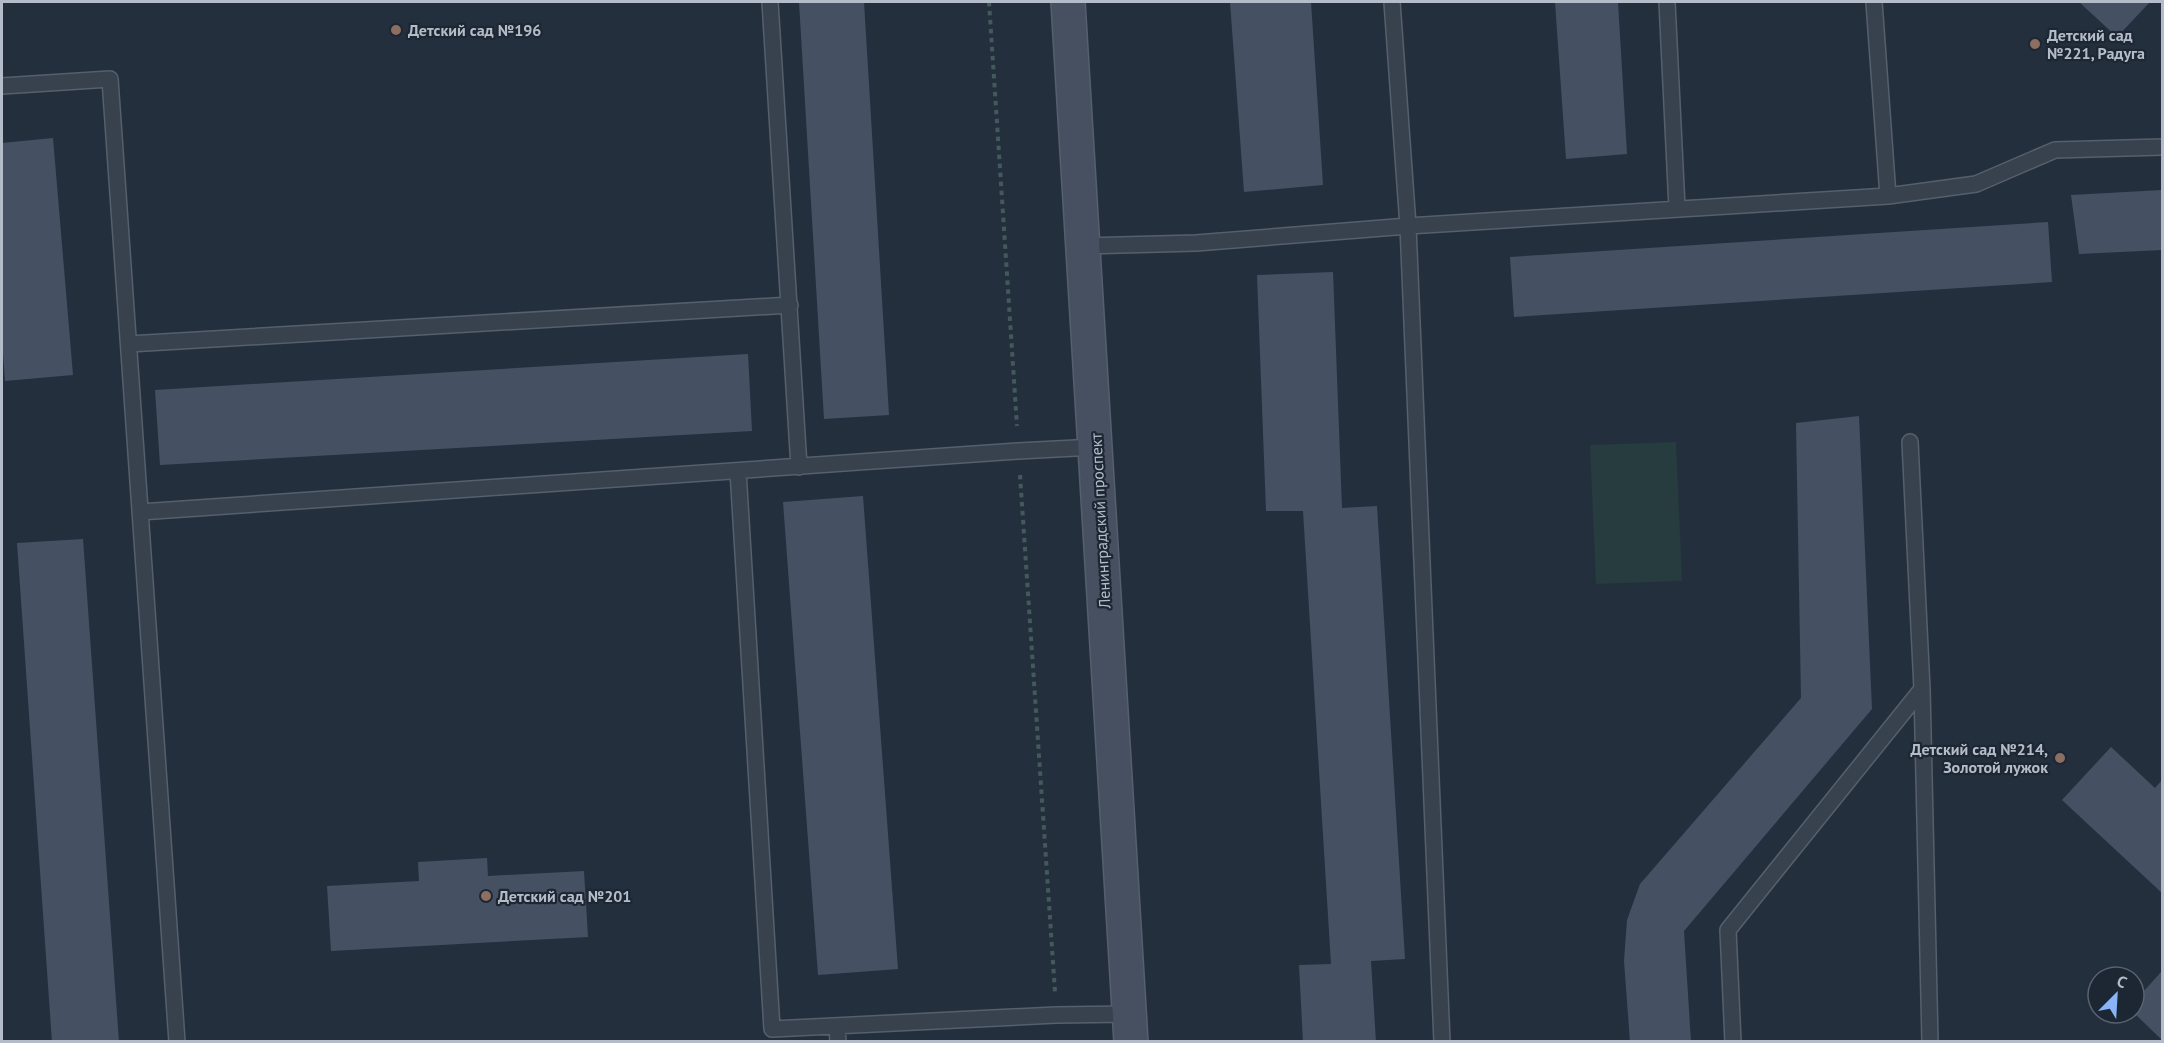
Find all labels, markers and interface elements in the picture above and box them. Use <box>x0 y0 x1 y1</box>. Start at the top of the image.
place label: Детский сад №196 <box>408 20 541 40</box>
marker: Детский сад №196 <box>389 23 403 37</box>
place label: Детский сад №221, Радуга <box>2047 25 2145 63</box>
marker: Детский сад №221, Радуга <box>2028 37 2042 51</box>
street label: Ленинградский проспект <box>1085 432 1115 610</box>
place label: Детский сад №214, Золотой лужок <box>1911 739 2048 777</box>
marker: Детский сад №214, Золотой лужок <box>2053 751 2067 765</box>
place label: Детский сад №201 <box>498 886 631 906</box>
marker: Детский сад №201 <box>479 889 493 903</box>
north arrow <box>2086 965 2146 1025</box>
text: С <box>2114 970 2130 992</box>

